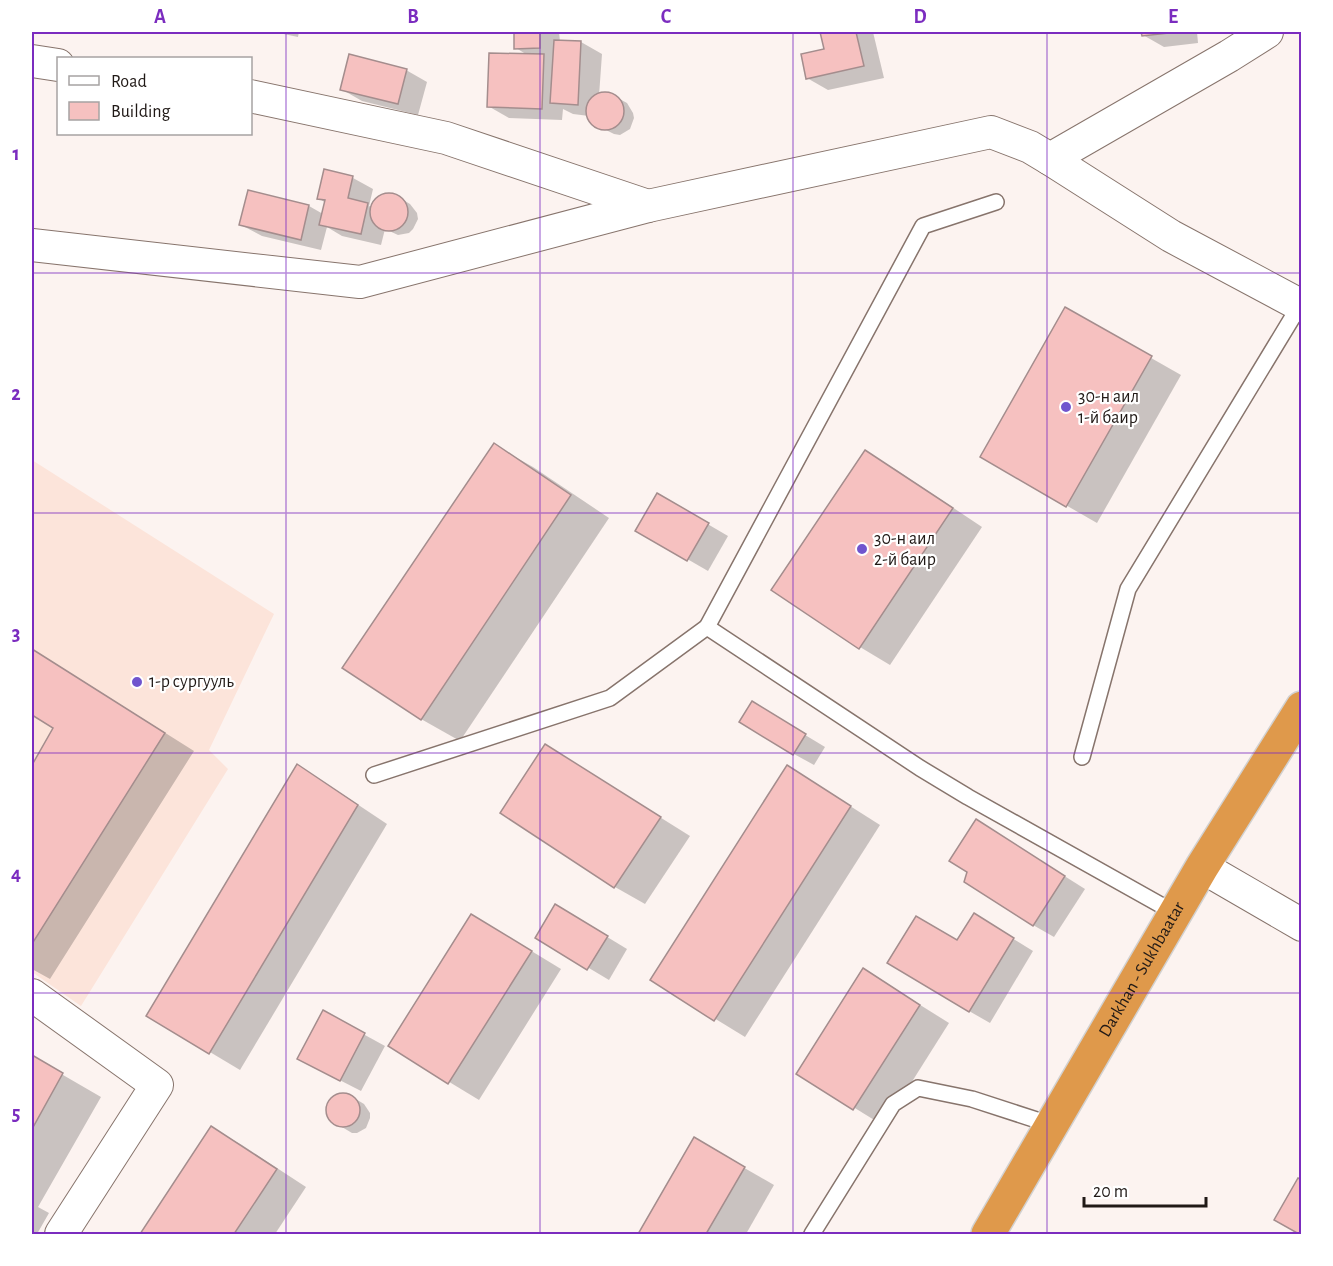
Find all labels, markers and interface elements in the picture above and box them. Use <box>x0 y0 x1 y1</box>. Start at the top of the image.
text: A <box>154 7 166 27</box>
text: B <box>407 7 419 27</box>
text: C <box>661 7 672 27</box>
text: D <box>913 7 927 27</box>
text: E <box>1168 7 1178 27</box>
legend <box>57 57 252 135</box>
text: Road <box>111 73 147 91</box>
text: Building <box>111 103 171 121</box>
text: 1 <box>12 144 20 164</box>
text: 2 <box>11 384 21 404</box>
place label: 30-н аил 1-й баир <box>1078 388 1139 427</box>
marker: 30-н аил 1-й баир <box>1059 400 1073 414</box>
place label: 30-н аил 2-й баир <box>874 530 936 569</box>
marker: 30-н аил 2-й баир <box>855 542 869 556</box>
text: 3 <box>12 624 20 644</box>
place label: 1-р сургууль <box>149 673 234 691</box>
marker: 1-р сургууль <box>130 675 144 689</box>
text: 4 <box>11 864 21 884</box>
street label: Darkhan - Sukhbaatar <box>1096 899 1189 1040</box>
text: 5 <box>12 1104 20 1124</box>
scale bar <box>1084 1170 1206 1208</box>
text: 20 m <box>1093 1183 1128 1201</box>

